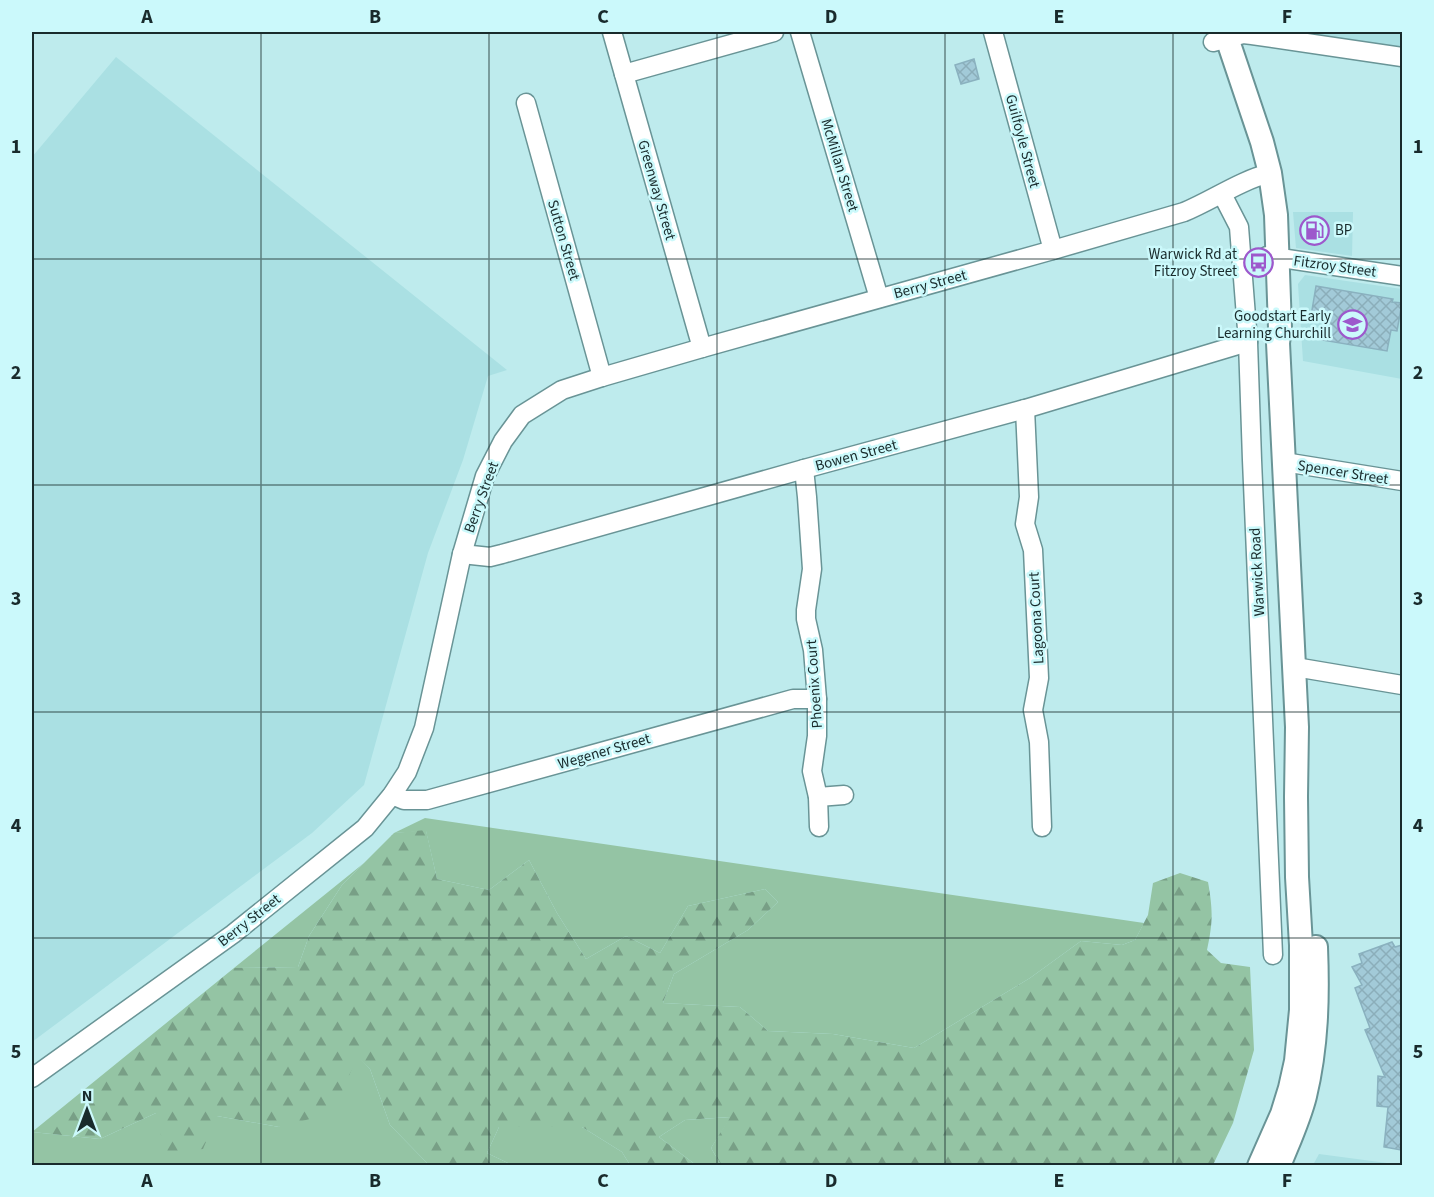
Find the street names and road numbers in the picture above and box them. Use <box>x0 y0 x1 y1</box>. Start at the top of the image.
street label: Guilfoyle Street <box>1000 92 1045 190</box>
street label: McMillan Street <box>815 116 864 214</box>
street label: Greenway Street <box>632 138 681 243</box>
street label: Sutton Street <box>542 197 585 283</box>
street label: Fitzroy Street <box>1292 250 1378 283</box>
street label: Berry Street <box>891 265 969 304</box>
street label: Bowen Street <box>813 434 899 476</box>
street label: Spencer Street <box>1296 455 1390 490</box>
street label: Berry Street <box>459 459 504 536</box>
street label: Warwick Road <box>1245 527 1270 617</box>
street label: Lagoona Court <box>1024 571 1049 665</box>
street label: Phoenix Court <box>801 639 828 729</box>
street label: Wegener Street <box>555 728 653 775</box>
street label: Berry Street <box>213 889 285 952</box>

